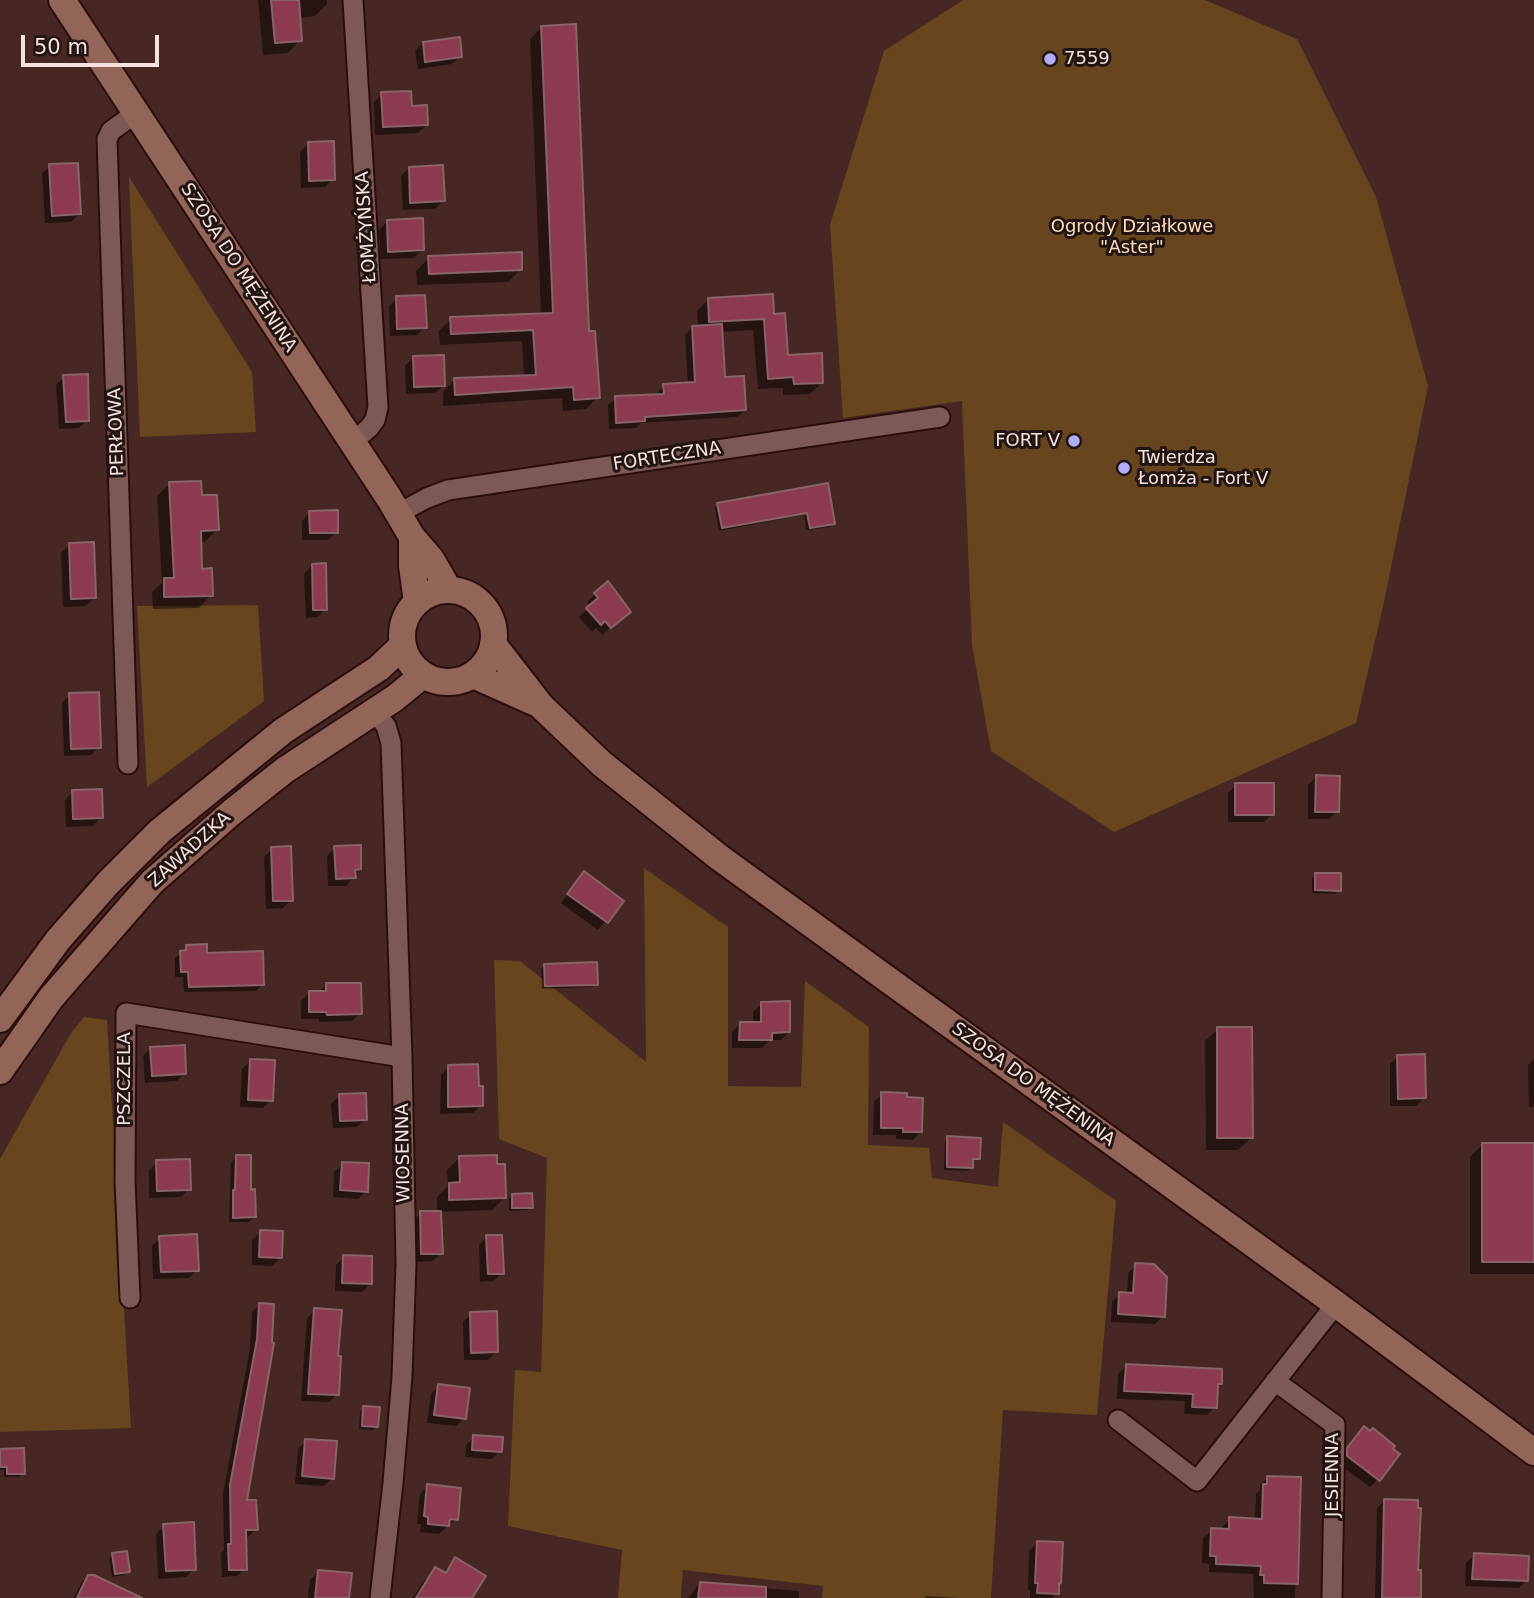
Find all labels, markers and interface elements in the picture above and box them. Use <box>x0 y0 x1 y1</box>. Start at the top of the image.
scale bar <box>24 21 163 65</box>
text: 50 m <box>34 35 88 59</box>
place label: 7559 <box>1064 48 1110 70</box>
marker: 7559 <box>1042 51 1058 67</box>
street label: ŁOMŻYŃSKA <box>352 170 382 284</box>
street label: SZOSA DO MĘŻENINA <box>175 180 301 356</box>
park label: Ogrody Działkowe "Aster" <box>1051 216 1213 258</box>
street label: PERŁOWA <box>105 388 129 476</box>
place label: FORT V <box>995 430 1060 452</box>
marker: FORT V <box>1066 433 1082 449</box>
street label: FORTECZNA <box>612 438 722 476</box>
place label: Twierdza Łomża - Fort V <box>1138 447 1268 490</box>
marker: Twierdza Łomża - Fort V <box>1116 460 1132 476</box>
street label: ZAWADZKA <box>145 808 235 892</box>
street label: SZOSA DO MĘŻENINA <box>947 1018 1119 1152</box>
street label: PSZCZELA <box>114 1032 136 1126</box>
street label: WIOSENNA <box>392 1103 416 1203</box>
street label: JESIENNA <box>1322 1433 1344 1517</box>

